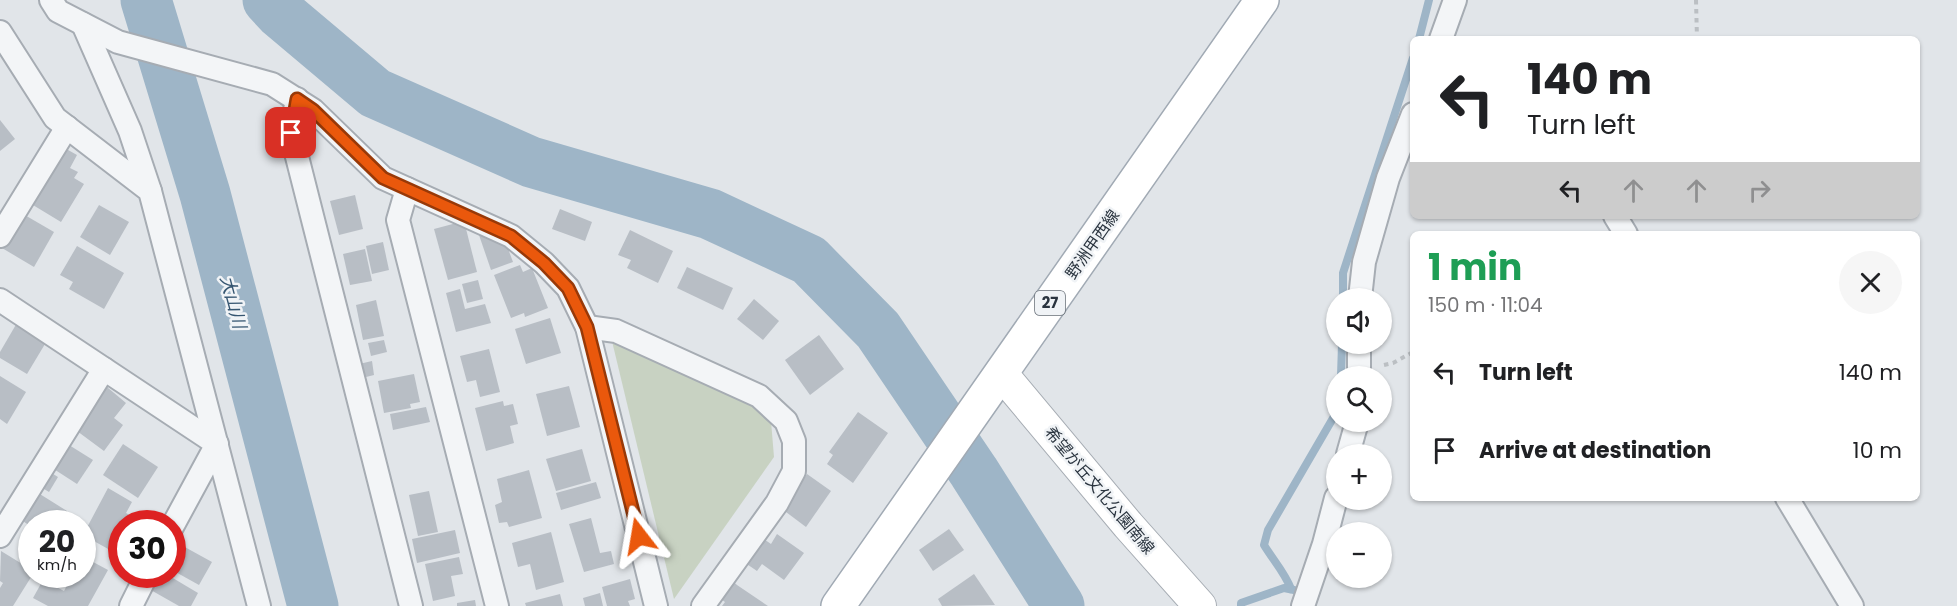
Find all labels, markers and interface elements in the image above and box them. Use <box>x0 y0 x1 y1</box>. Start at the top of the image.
text: 140 m <box>1527 50 1652 109</box>
icon: left <box>1428 60 1506 138</box>
text: Turn left <box>1527 106 1636 143</box>
pin <box>265 107 316 158</box>
icon: arrive <box>274 116 307 149</box>
icon: left <box>1554 174 1587 207</box>
icon: ahead <box>1617 174 1650 207</box>
icon: ahead <box>1680 174 1713 207</box>
icon: right <box>1743 174 1776 207</box>
street label: 野洲甲西線 <box>1060 205 1125 284</box>
text: 1 min <box>1428 242 1522 293</box>
button: close <box>1839 251 1902 314</box>
water label: 大山川 <box>214 273 253 333</box>
map controls <box>1326 288 1392 588</box>
button: sound <box>1326 288 1392 354</box>
road number: 27 <box>1035 291 1065 315</box>
text: 150 m · 11:04 <box>1428 291 1543 319</box>
icon: left <box>1428 356 1461 389</box>
text: Turn left <box>1479 357 1573 388</box>
text: 140 m <box>1839 357 1902 388</box>
button: search <box>1326 366 1392 432</box>
street label: 希望が丘文化公園南線 <box>1039 422 1160 559</box>
icon: arrive <box>1428 434 1461 467</box>
text: Arrive at destination <box>1479 435 1711 466</box>
text: 10 m <box>1853 435 1902 466</box>
button: + <box>1326 444 1392 510</box>
position arrow <box>607 504 671 568</box>
speed limit sign: 30 <box>108 510 186 588</box>
text: 20 <box>39 520 75 563</box>
button: − <box>1326 522 1392 588</box>
text: km/h <box>37 554 77 575</box>

